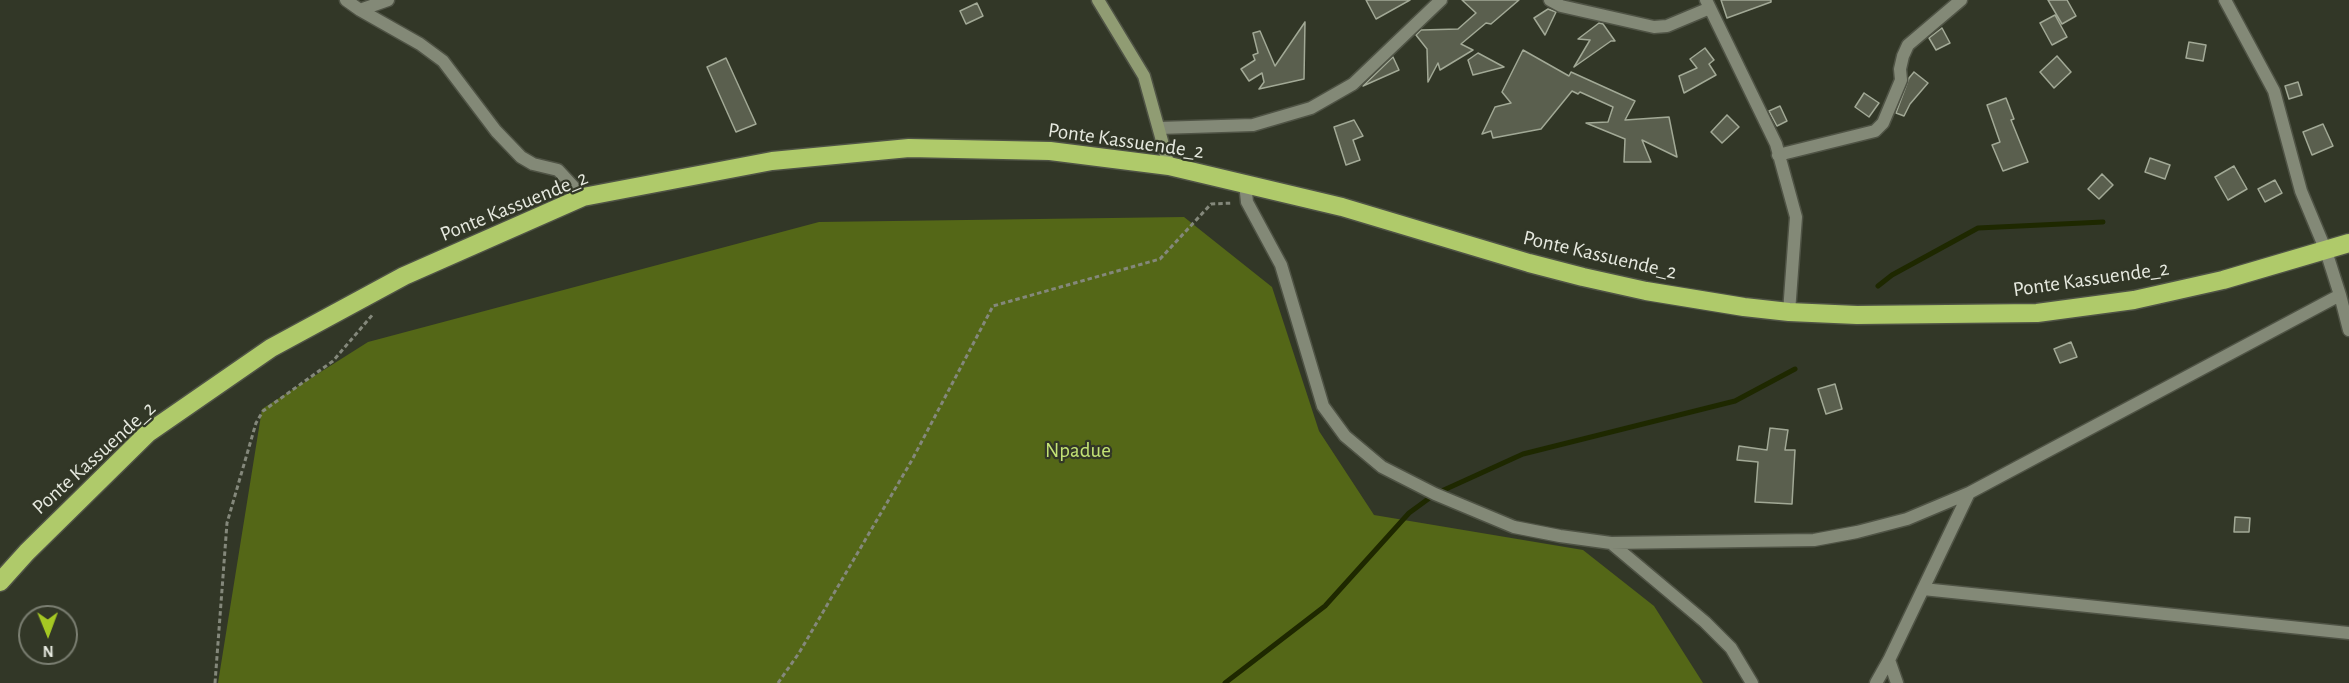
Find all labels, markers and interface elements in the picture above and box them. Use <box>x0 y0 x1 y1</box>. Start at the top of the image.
street label: Ponte Kassuende_2 <box>1046 118 1206 164</box>
street label: Ponte Kassuende_2 <box>436 165 592 247</box>
street label: Ponte Kassuende_2 <box>1521 225 1679 285</box>
street label: Ponte Kassuende_2 <box>2011 256 2171 302</box>
street label: Ponte Kassuende_2 <box>27 396 161 520</box>
park label: Npadue <box>1045 438 1111 464</box>
north arrow <box>18 605 78 665</box>
text: N <box>43 643 54 659</box>

